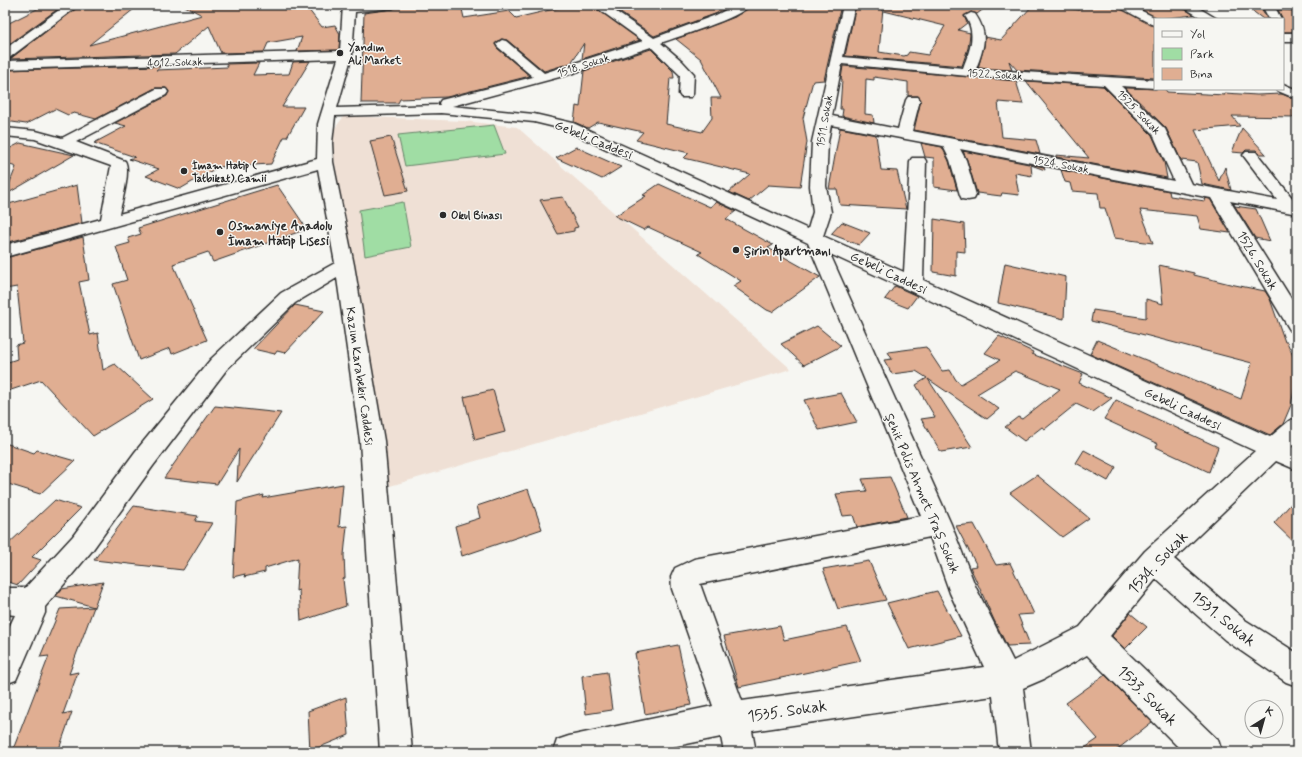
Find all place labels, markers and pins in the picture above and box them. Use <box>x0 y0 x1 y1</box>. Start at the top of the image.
place label: Yandım Ali Market <box>348 41 402 68</box>
marker: Yandım Ali Market <box>335 48 345 58</box>
place label: İmam Hatip ( Tatbikat) Camii <box>192 159 267 186</box>
marker: İmam Hatip ( Tatbikat) Camii <box>179 166 189 176</box>
place label: Okul Binası <box>451 209 502 223</box>
marker: Okul Binası <box>438 210 448 220</box>
place label: Osmaniye Anadolu İmam Hatip Lisesi <box>228 218 333 250</box>
marker: Osmaniye Anadolu İmam Hatip Lisesi <box>215 227 225 237</box>
place label: Şirin Apartmanı <box>744 243 831 261</box>
marker: Şirin Apartmanı <box>731 245 741 255</box>

